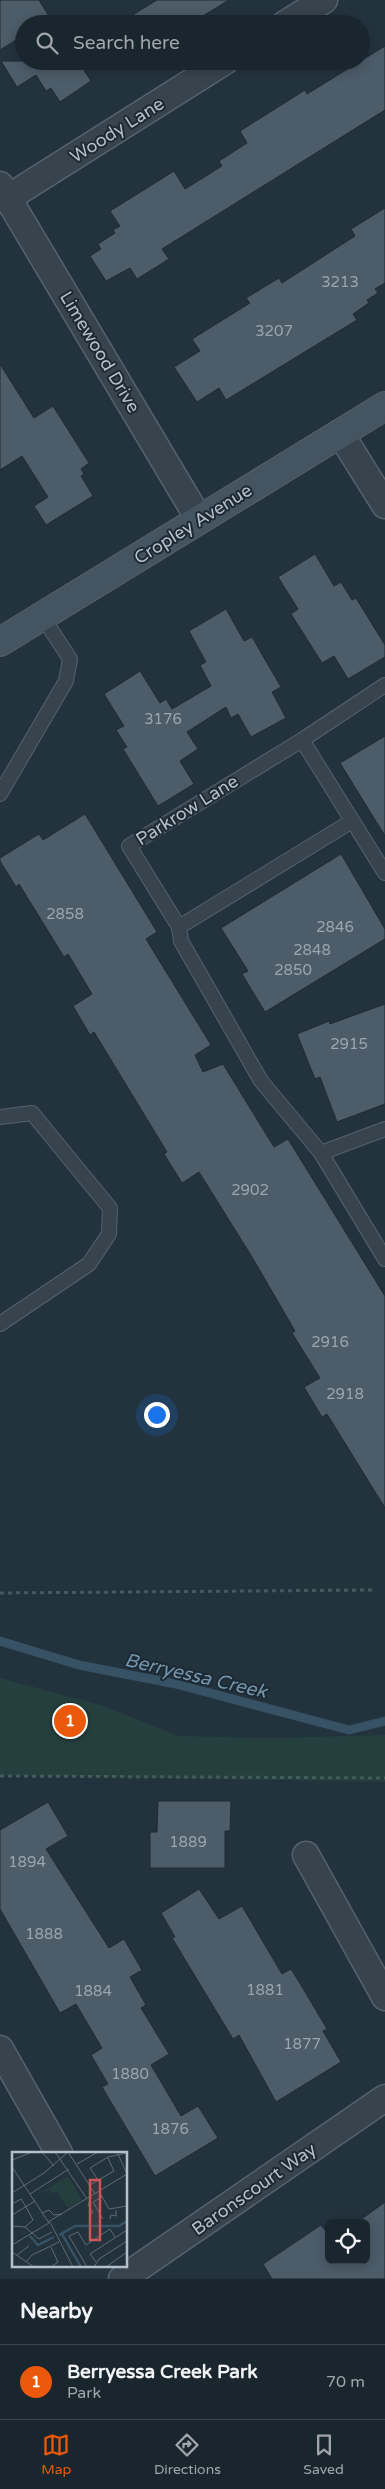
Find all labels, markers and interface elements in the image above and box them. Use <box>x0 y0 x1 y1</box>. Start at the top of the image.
search box <box>15 15 370 70</box>
icon: search <box>33 29 61 57</box>
text: Search here <box>73 32 180 54</box>
street label: Woody Lane <box>66 92 168 168</box>
house number: 3213 <box>321 273 359 291</box>
street label: Limewood Drive <box>55 287 145 417</box>
house number: 3207 <box>255 322 293 340</box>
street label: Cropley Avenue <box>130 479 256 569</box>
house number: 3176 <box>144 710 182 728</box>
street label: Parkrow Lane <box>132 770 242 850</box>
house number: 2858 <box>46 905 84 923</box>
house number: 2846 <box>316 918 354 936</box>
house number: 2848 <box>293 941 331 959</box>
house number: 2850 <box>274 961 312 979</box>
house number: 2915 <box>330 1035 368 1053</box>
house number: 2902 <box>231 1181 269 1199</box>
house number: 2916 <box>311 1333 349 1351</box>
house number: 2918 <box>326 1385 364 1403</box>
your location <box>144 1402 170 1428</box>
water label: Berryessa Creek <box>123 1649 270 1703</box>
pin: 1 <box>54 1702 86 1740</box>
house number: 1889 <box>169 1833 207 1851</box>
house number: 1894 <box>8 1853 46 1871</box>
house number: 1888 <box>25 1925 63 1943</box>
house number: 1881 <box>246 1981 284 1999</box>
house number: 1884 <box>74 1982 112 2000</box>
house number: 1877 <box>283 2035 321 2053</box>
house number: 1880 <box>111 2065 149 2083</box>
house number: 1876 <box>151 2120 189 2138</box>
street label: Baronscourt Way <box>188 2138 321 2240</box>
inset map <box>12 2152 128 2266</box>
map controls <box>325 2219 370 2264</box>
button: locate <box>325 2219 370 2264</box>
text: Nearby <box>20 2299 93 2324</box>
text: Berryessa Creek Park <box>67 2361 258 2383</box>
text: 1 <box>31 2372 41 2392</box>
text: 70 m <box>326 2372 365 2392</box>
text: Park <box>67 2383 101 2403</box>
tab: Map <box>41 2431 71 2478</box>
tab: Directions <box>154 2431 221 2478</box>
tab: Saved <box>303 2431 344 2478</box>

